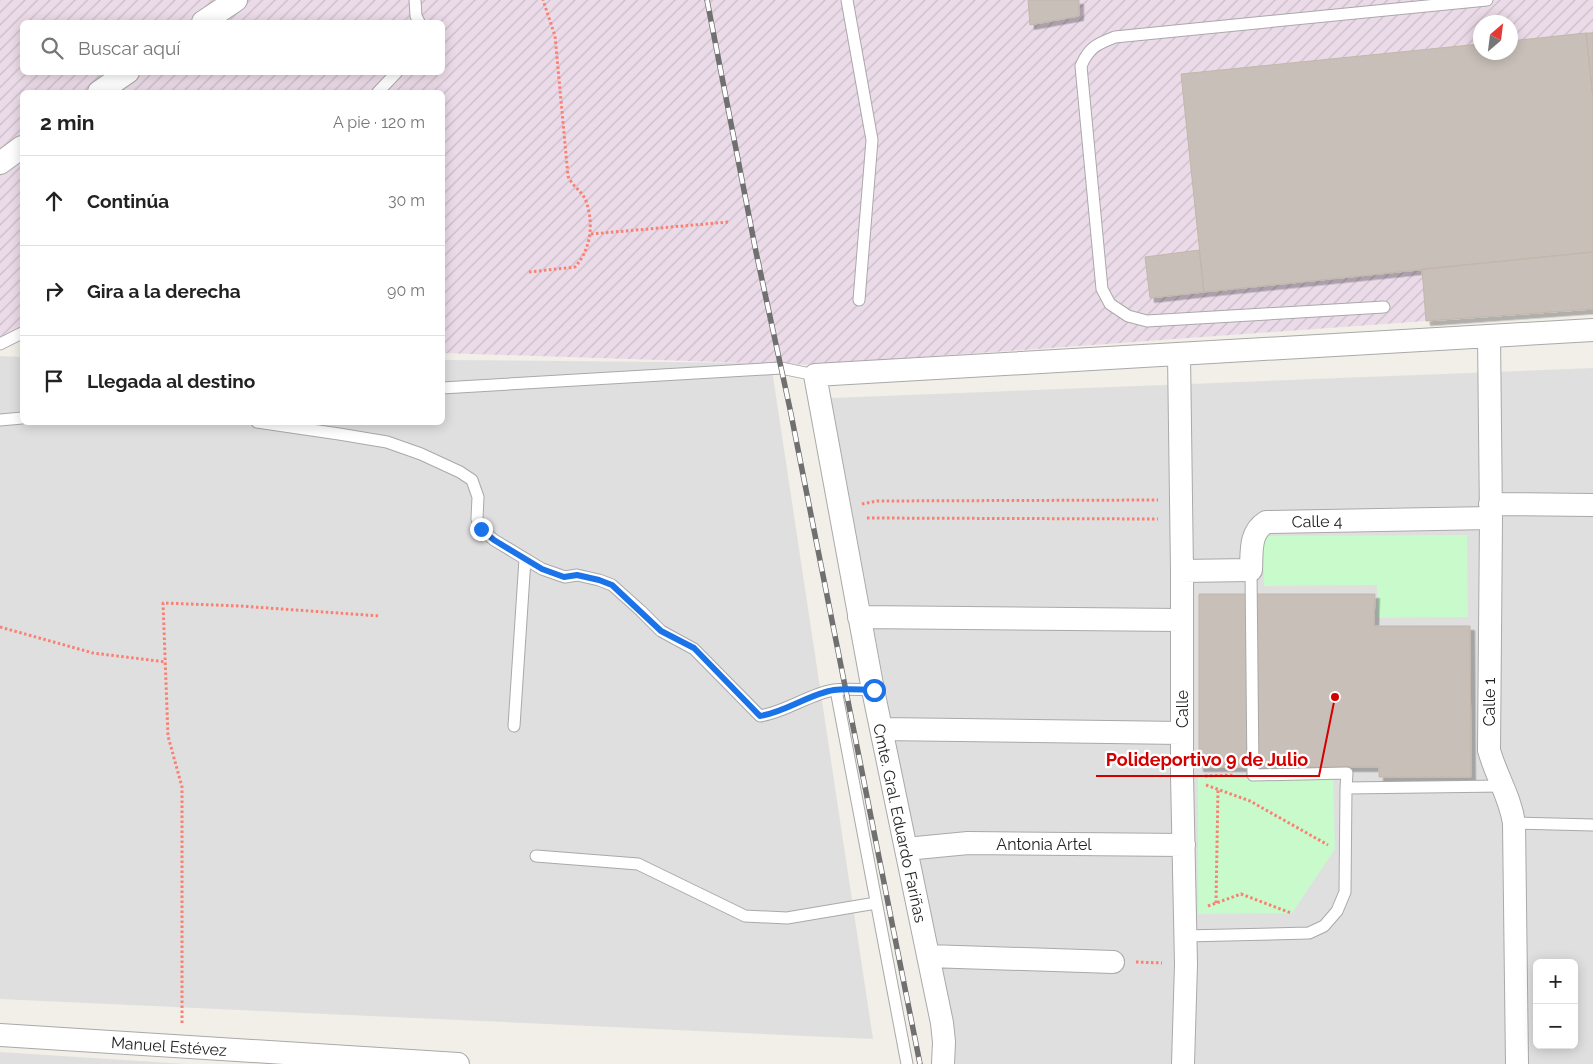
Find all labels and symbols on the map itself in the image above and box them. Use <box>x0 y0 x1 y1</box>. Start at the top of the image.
north arrow <box>1473 15 1518 60</box>
street label: Calle 4 <box>1292 512 1343 531</box>
route end <box>470 518 493 541</box>
street label: Calle 1 <box>1480 677 1499 726</box>
route start <box>863 679 886 702</box>
street label: Calle <box>1173 690 1192 728</box>
street label: Cmte. Gral. Eduardo Fariñas <box>869 722 930 925</box>
callout: Polideportivo 9 de Julio <box>1096 743 1319 776</box>
text: Polideportivo 9 de Julio <box>1106 749 1308 770</box>
street label: Antonia Artel <box>996 835 1092 854</box>
street label: Manuel Estévez <box>110 1033 228 1060</box>

